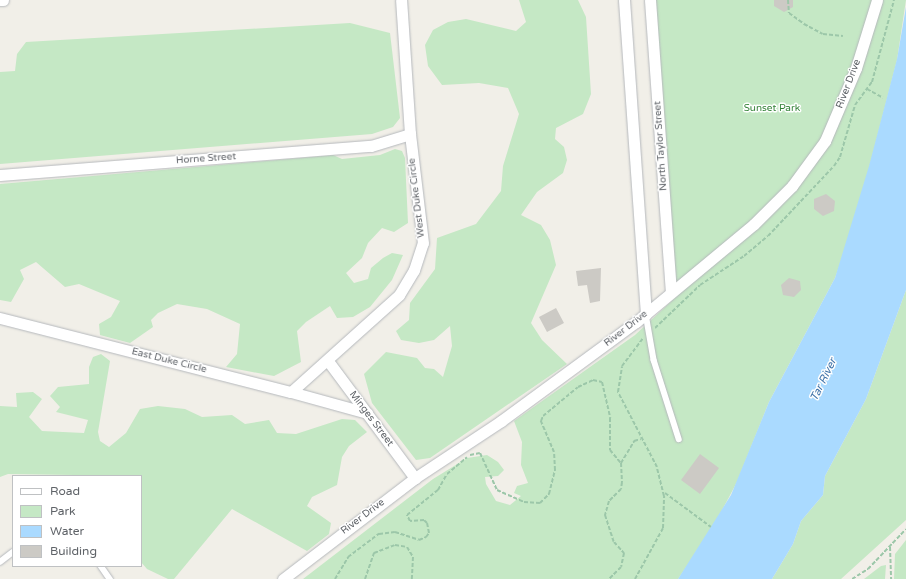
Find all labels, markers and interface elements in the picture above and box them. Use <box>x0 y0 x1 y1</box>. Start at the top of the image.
street label: River Drive <box>834 58 864 110</box>
street label: North Taylor Street <box>652 101 670 191</box>
park label: Sunset Park <box>744 103 800 115</box>
street label: Horne Street <box>176 151 236 167</box>
street label: West Duke Circle <box>406 157 428 239</box>
street label: River Drive <box>602 308 650 350</box>
street label: East Duke Circle <box>130 346 208 376</box>
water label: Tar River <box>808 357 840 403</box>
street label: Minges Street <box>346 389 396 449</box>
legend <box>12 475 142 567</box>
text: Road <box>50 484 80 498</box>
street label: River Drive <box>339 497 387 537</box>
text: Park <box>50 504 76 518</box>
text: Water <box>50 524 84 538</box>
text: Building <box>50 544 97 558</box>

